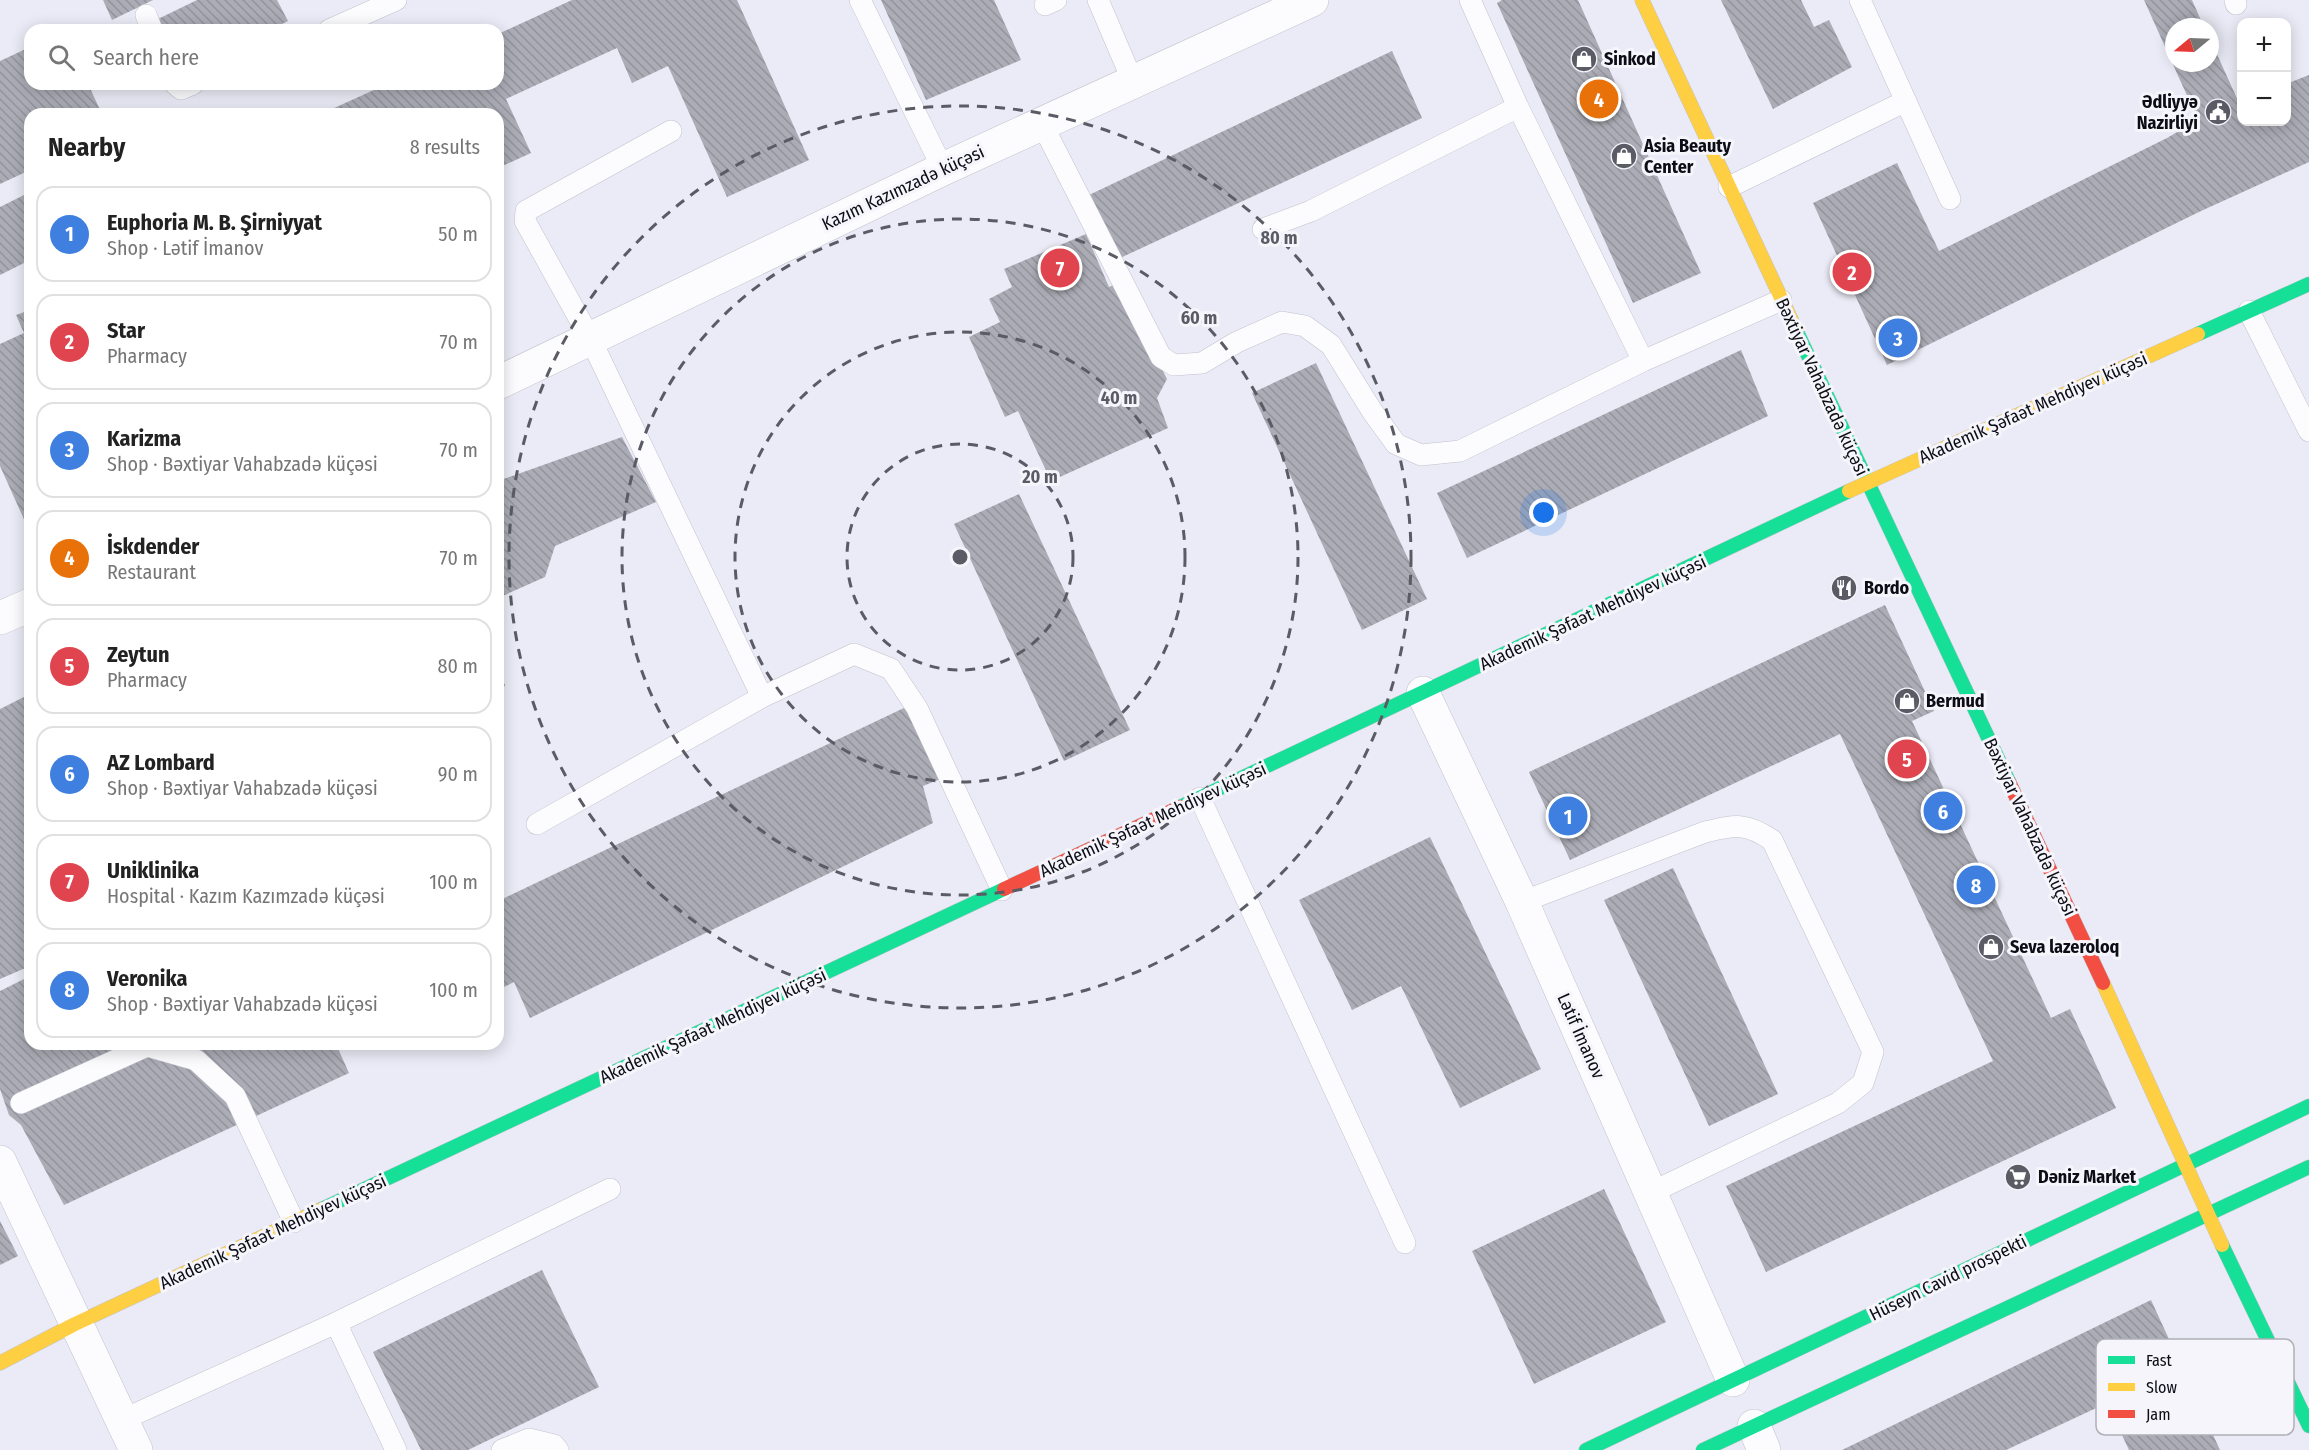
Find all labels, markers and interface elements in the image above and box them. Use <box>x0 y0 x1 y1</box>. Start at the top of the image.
north arrow <box>2165 18 2219 72</box>
map controls <box>2237 18 2291 126</box>
button: + <box>2237 18 2291 72</box>
search box <box>24 24 504 90</box>
icon: search <box>45 41 78 74</box>
text: Search here <box>93 44 199 71</box>
shop icon: Sinkod <box>1569 44 1599 74</box>
place label: Sinkod <box>1604 48 1656 70</box>
button: − <box>2237 72 2291 126</box>
pin: 4 <box>1580 76 1618 122</box>
place label: Ədliyyə Nazirliyi <box>2137 91 2198 134</box>
public building icon: Ədliyyə Nazirliyi <box>2203 97 2233 127</box>
text: Nearby <box>48 132 125 163</box>
text: 8 results <box>410 135 480 159</box>
place label: Asia Beauty Center <box>1643 135 1732 178</box>
street label: Kazım Kazımzadə küçəsi <box>818 141 988 235</box>
shop icon: Asia Beauty Center <box>1609 141 1639 171</box>
text: Euphoria M. B. Şirniyyat <box>107 209 322 236</box>
text: 1 <box>65 222 74 246</box>
text: 50 m <box>438 222 478 246</box>
text: 80 m <box>1261 227 1297 249</box>
text: Shop · Lətif İmanov <box>107 236 263 260</box>
pin: 7 <box>1040 246 1080 290</box>
pin: 2 <box>1832 250 1872 294</box>
street label: Bəxtiyar Vahabzadə küçəsi <box>1771 294 1873 480</box>
text: 60 m <box>1181 307 1217 329</box>
pin: 3 <box>1878 316 1918 360</box>
text: Star <box>107 317 145 344</box>
text: 2 <box>65 330 74 354</box>
text: 70 m <box>440 330 478 354</box>
text: Pharmacy <box>107 344 187 368</box>
street label: Akademik Şəfaət Mehdiyev küçəsi <box>1915 348 2151 468</box>
text: 40 m <box>1101 387 1137 409</box>
text: Karizma <box>107 425 181 452</box>
text: 3 <box>65 438 74 462</box>
text: 70 m <box>440 438 478 462</box>
text: Shop · Bəxtiyar Vahabzadə küçəsi <box>107 452 378 476</box>
text: 20 m <box>1021 466 1058 488</box>
your location <box>1529 498 1558 527</box>
text: İskdender <box>107 533 199 560</box>
text: 4 <box>64 546 75 570</box>
text: 70 m <box>440 546 478 570</box>
centre of rings <box>950 547 970 567</box>
street label: Akademik Şəfaət Mehdiyev küçəsi <box>1476 551 1710 675</box>
text: Restaurant <box>107 560 196 584</box>
restaurant icon: Bordo <box>1829 573 1859 603</box>
place label: Bordo <box>1864 577 1910 599</box>
text: Zeytun <box>107 641 170 668</box>
text: 5 <box>65 654 74 678</box>
text: 80 m <box>438 654 478 678</box>
text: Pharmacy <box>107 668 187 692</box>
shop icon: Bermud <box>1892 686 1922 716</box>
place label: Bermud <box>1926 690 1985 712</box>
street label: Bəxtiyar Vahabzadə küçəsi <box>1979 734 2081 920</box>
pin: 5 <box>1888 736 1926 782</box>
text: AZ Lombard <box>107 749 215 776</box>
street label: Akademik Şəfaət Mehdiyev küçəsi <box>1036 758 1270 882</box>
text: 6 <box>64 762 75 786</box>
text: 90 m <box>438 762 478 786</box>
text: Shop · Bəxtiyar Vahabzadə küçəsi <box>107 776 378 800</box>
pin: 6 <box>1924 788 1962 834</box>
pin: 1 <box>1548 794 1588 838</box>
text: Uniklinika <box>107 857 199 884</box>
pin: 8 <box>1956 862 1996 908</box>
text: 7 <box>65 870 74 894</box>
text: 100 m <box>429 870 478 894</box>
text: Hospital · Kazım Kazımzadə küçəsi <box>107 884 385 908</box>
shop icon: Seva lazeroloq <box>1976 932 2006 962</box>
place label: Seva lazeroloq <box>2010 936 2119 958</box>
street label: Akademik Şəfaət Mehdiyev küçəsi <box>596 964 830 1088</box>
text: Veronika <box>107 965 187 992</box>
text: 8 <box>64 978 75 1002</box>
text: 100 m <box>429 978 478 1002</box>
street label: Lətif İmanov <box>1552 990 1610 1082</box>
text: Shop · Bəxtiyar Vahabzadə küçəsi <box>107 992 378 1016</box>
supermarket icon: Dəniz Market <box>2003 1162 2033 1192</box>
place label: Dəniz Market <box>2038 1166 2137 1188</box>
street label: Akademik Şəfaət Mehdiyev küçəsi <box>156 1170 390 1294</box>
street label: Hüseyn Cavid prospekti <box>1866 1230 2030 1326</box>
legend <box>2096 1339 2294 1435</box>
text: Fast <box>2146 1351 2173 1370</box>
text: Slow <box>2146 1378 2177 1397</box>
text: Jam <box>2146 1405 2171 1424</box>

